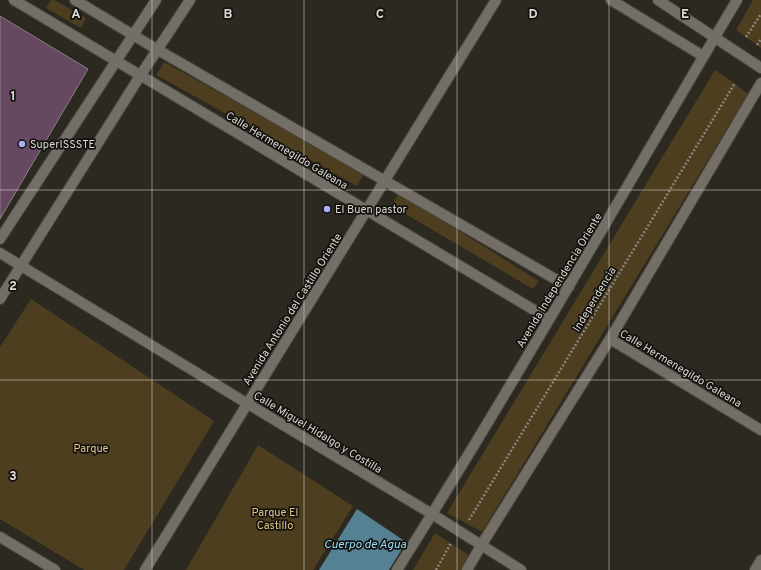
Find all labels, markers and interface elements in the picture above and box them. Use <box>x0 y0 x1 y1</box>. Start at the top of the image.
text: A <box>71 7 81 23</box>
text: B <box>224 7 233 23</box>
text: C <box>376 7 384 23</box>
text: D <box>528 7 538 23</box>
text: E <box>681 7 689 23</box>
text: 1 <box>10 89 16 105</box>
street label: Calle Hermenegildo Galeana <box>223 109 350 193</box>
place label: SuperISSSTE <box>30 138 95 152</box>
marker: SuperISSSTE <box>17 139 27 149</box>
place label: El Buen pastor <box>335 203 408 217</box>
marker: El Buen pastor <box>322 204 332 214</box>
street label: Avenida Independencia Oriente <box>513 210 605 350</box>
street label: Avenida Antonio del Castillo Oriente <box>240 231 346 388</box>
street label: Independencia <box>570 264 618 334</box>
text: 2 <box>9 279 17 295</box>
street label: Calle Hermenegildo Galeana <box>617 327 744 411</box>
street label: Calle Miguel Hidalgo y Costilla <box>251 389 385 477</box>
park label: Parque <box>74 442 109 456</box>
text: 3 <box>9 469 17 485</box>
park label: Parque El Castillo <box>252 506 298 533</box>
water label: Cuerpo de Agua <box>324 537 407 553</box>

